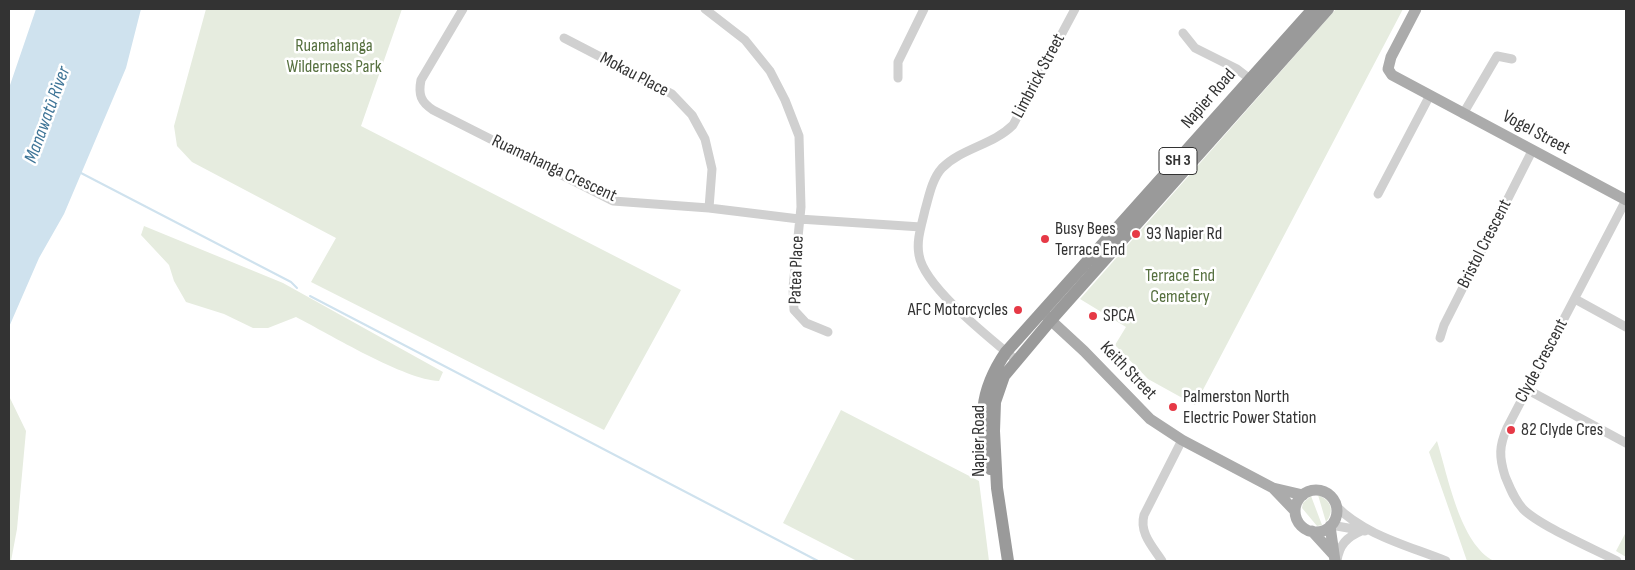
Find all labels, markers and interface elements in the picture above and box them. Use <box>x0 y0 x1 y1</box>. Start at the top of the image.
street label: Limbrick Street <box>1008 30 1070 122</box>
park label: Ruamahanga Wilderness Park <box>286 35 382 78</box>
street label: Mokau Place <box>596 48 672 102</box>
water label: Manawatū River <box>20 64 76 166</box>
street label: Napier Road <box>1177 65 1241 133</box>
street label: Vogel Street <box>1498 106 1574 160</box>
street label: Ruamahanga Crescent <box>488 131 620 207</box>
road number: SH 3 <box>1159 148 1197 175</box>
street label: Bristol Crescent <box>1453 196 1517 292</box>
place label: Busy Bees Terrace End <box>1055 218 1125 260</box>
place label: 93 Napier Rd <box>1146 223 1222 245</box>
marker: 93 Napier Rd <box>1130 228 1142 240</box>
marker: Busy Bees Terrace End <box>1039 233 1051 245</box>
street label: Patea Place <box>785 235 809 305</box>
park label: Terrace End Cemetery <box>1145 265 1215 308</box>
place label: AFC Motorcycles <box>908 299 1008 321</box>
marker: AFC Motorcycles <box>1012 304 1024 316</box>
place label: SPCA <box>1103 305 1135 327</box>
marker: SPCA <box>1087 310 1099 322</box>
street label: Clyde Crescent <box>1511 316 1573 406</box>
street label: Keith Street <box>1095 337 1161 405</box>
place label: Palmerston North Electric Power Station <box>1183 386 1316 428</box>
marker: Palmerston North Electric Power Station <box>1167 401 1179 413</box>
street label: Napier Road <box>968 405 990 477</box>
place label: 82 Clyde Cres <box>1521 419 1603 441</box>
marker: 82 Clyde Cres <box>1505 424 1517 436</box>

